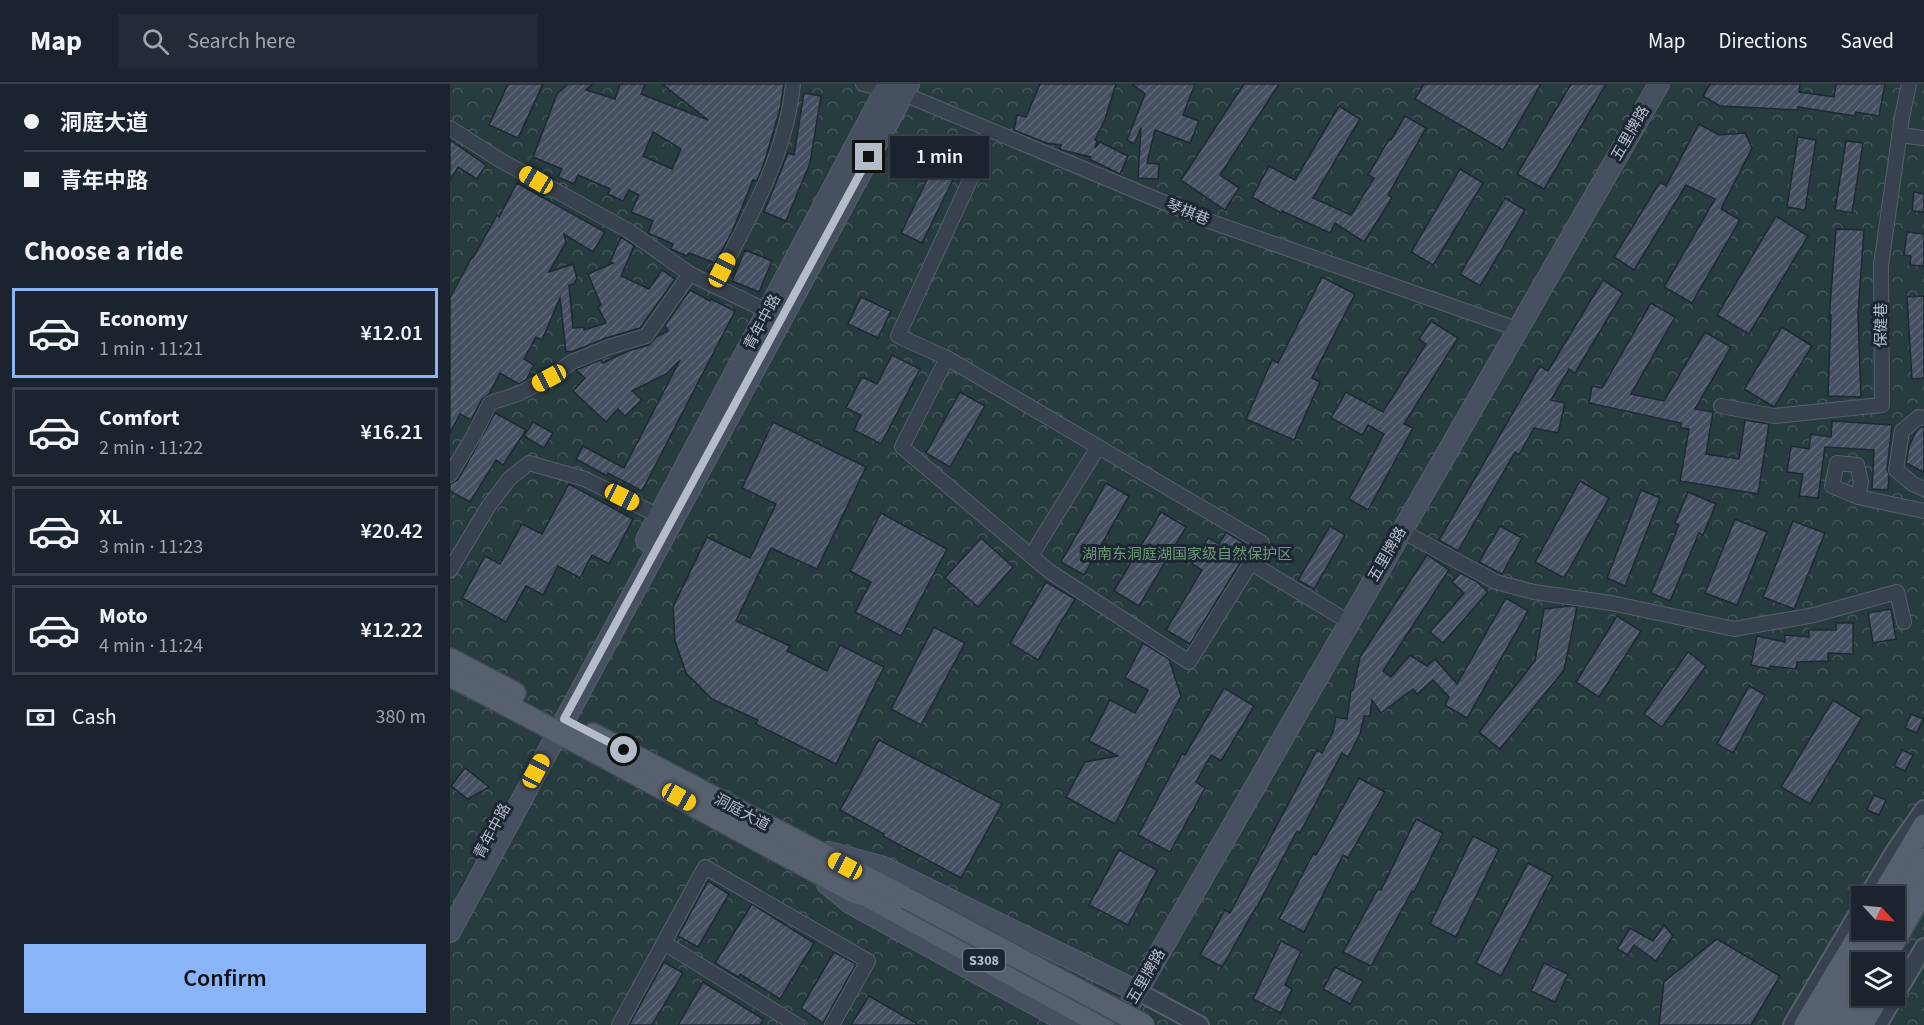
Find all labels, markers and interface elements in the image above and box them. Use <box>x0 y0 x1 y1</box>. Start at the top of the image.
search box <box>118 14 538 68</box>
text: Map <box>30 21 82 61</box>
icon: search <box>139 25 172 58</box>
text: Search here <box>187 25 296 57</box>
text: Map <box>1648 26 1686 56</box>
text: Directions <box>1719 26 1807 56</box>
text: Saved <box>1840 26 1894 56</box>
street label: 五里牌路 <box>1606 102 1655 164</box>
text: 洞庭大道 <box>60 107 148 139</box>
callout: 1 min <box>890 136 989 178</box>
route end <box>855 143 882 170</box>
text: 1 min <box>916 143 963 171</box>
car <box>516 163 556 197</box>
text: 青年中路 <box>60 165 148 197</box>
street label: 琴棋巷 <box>1163 194 1213 231</box>
text: Choose a ride <box>24 232 184 271</box>
car <box>706 250 738 290</box>
street label: 青年中路 <box>739 291 786 354</box>
street label: 保健巷 <box>1871 302 1892 348</box>
text: Economy <box>99 303 188 335</box>
icon: car <box>27 306 81 360</box>
text: ¥12.01 <box>361 317 423 349</box>
text: 1 min · 11:21 <box>99 335 203 363</box>
car <box>529 362 569 394</box>
text: Comfort <box>99 402 180 434</box>
icon: car <box>27 405 81 459</box>
text: ¥16.21 <box>361 416 423 448</box>
text: 2 min · 11:22 <box>99 434 203 462</box>
car <box>602 481 642 513</box>
text: XL <box>99 501 123 533</box>
icon: car <box>27 504 81 558</box>
text: ¥20.42 <box>361 515 423 547</box>
street label: 五里牌路 <box>1363 523 1412 585</box>
text: 3 min · 11:23 <box>99 533 203 561</box>
park label: 湖南东洞庭湖国家级自然保护区 <box>1082 544 1292 565</box>
text: Moto <box>99 600 148 632</box>
icon: car <box>27 603 81 657</box>
text: ¥12.22 <box>361 614 423 646</box>
text: 4 min · 11:24 <box>99 632 203 660</box>
icon: cash <box>24 701 57 734</box>
text: Cash <box>72 701 117 733</box>
text: 380 m <box>376 703 426 731</box>
route start <box>610 736 637 763</box>
car <box>520 751 552 791</box>
car <box>659 780 699 814</box>
street label: 洞庭大道 <box>710 789 773 836</box>
street label: 青年中路 <box>469 800 516 863</box>
car <box>825 850 865 882</box>
north arrow <box>1851 886 1905 940</box>
map controls <box>1851 886 1905 1006</box>
button: Confirm <box>24 944 426 1013</box>
street label: 五里牌路 <box>1122 945 1171 1007</box>
road number: S308 <box>963 949 1005 971</box>
button: layers <box>1851 952 1905 1006</box>

